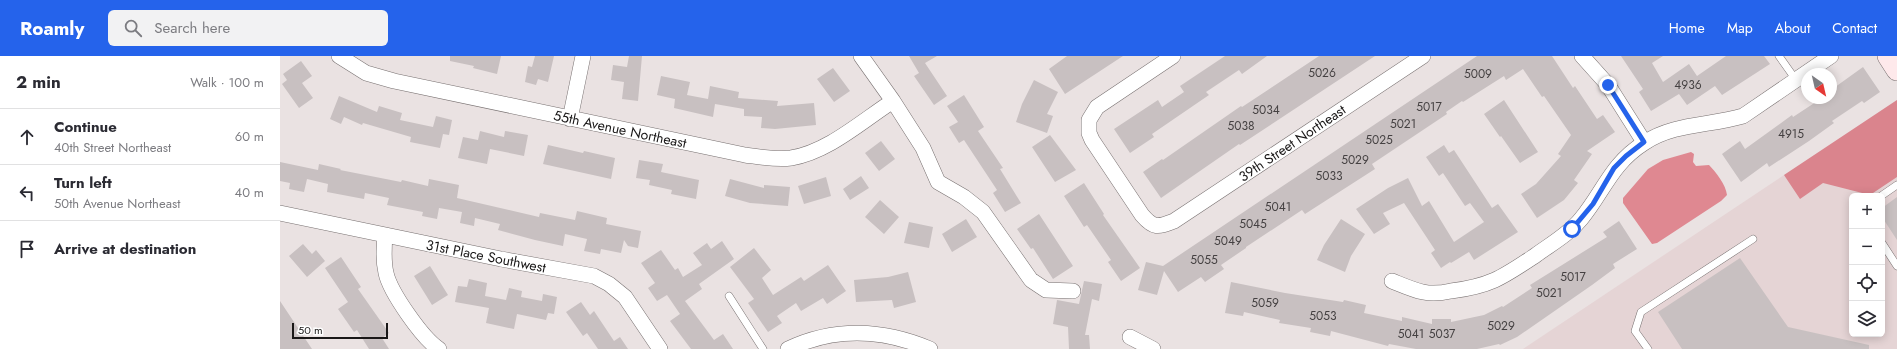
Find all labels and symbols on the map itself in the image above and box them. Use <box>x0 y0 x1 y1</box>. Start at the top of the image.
house number: 5026 <box>1308 64 1336 82</box>
house number: 5009 <box>1464 65 1492 83</box>
north arrow <box>1801 68 1837 104</box>
route end <box>1599 76 1617 94</box>
house number: 4936 <box>1674 76 1702 94</box>
house number: 5017 <box>1416 98 1443 116</box>
street label: 39th Street Northeast <box>1235 99 1350 186</box>
house number: 5034 <box>1252 101 1280 119</box>
street label: 55th Avenue Northeast <box>552 105 689 153</box>
house number: 5021 <box>1390 115 1416 133</box>
house number: 5038 <box>1227 117 1255 135</box>
house number: 4915 <box>1778 125 1804 143</box>
house number: 5025 <box>1365 131 1393 149</box>
house number: 5029 <box>1341 151 1369 169</box>
house number: 5033 <box>1315 167 1343 185</box>
house number: 5041 <box>1265 198 1291 216</box>
house number: 5045 <box>1239 215 1267 233</box>
route start <box>1563 220 1581 238</box>
house number: 5049 <box>1214 232 1242 250</box>
street label: 31st Place Southwest <box>424 235 548 278</box>
house number: 5055 <box>1190 251 1218 269</box>
house number: 5017 <box>1560 268 1587 286</box>
house number: 5021 <box>1536 284 1562 302</box>
house number: 5059 <box>1251 294 1279 312</box>
house number: 5053 <box>1309 307 1337 325</box>
house number: 5029 <box>1487 317 1515 335</box>
scale bar <box>292 321 388 340</box>
house number: 5041 <box>1398 325 1424 343</box>
house number: 5037 <box>1429 325 1456 343</box>

